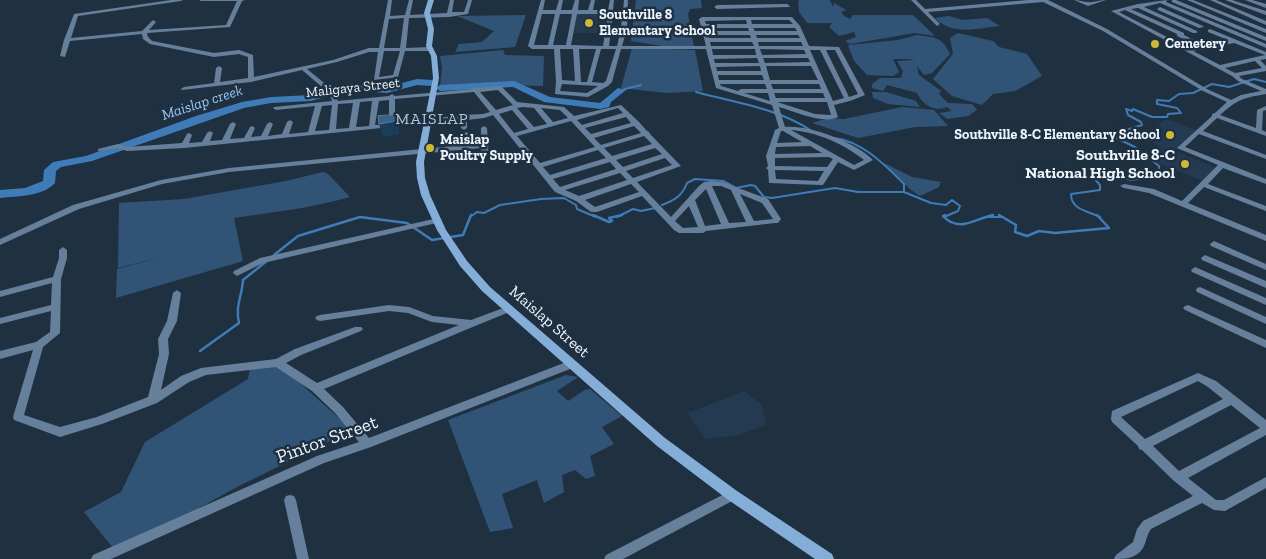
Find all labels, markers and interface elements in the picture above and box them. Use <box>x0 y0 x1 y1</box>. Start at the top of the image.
place label: Southville 8 Elementary School <box>599 7 715 40</box>
marker: Southville 8 Elementary School <box>583 17 595 29</box>
place label: Cemetery <box>1165 36 1226 52</box>
marker: Cemetery <box>1149 38 1161 50</box>
street label: Maligaya Street <box>305 75 401 101</box>
water label: Maislap creek <box>159 81 245 125</box>
district label: MAISLAP <box>394 109 470 129</box>
place label: Southville 8-C Elementary School <box>954 127 1160 143</box>
marker: Southville 8-C Elementary School <box>1164 129 1176 141</box>
place label: Maislap Poultry Supply <box>440 132 533 164</box>
marker: Maislap Poultry Supply <box>424 142 436 154</box>
place label: Southville 8-C National High School <box>1025 145 1175 183</box>
marker: Southville 8-C National High School <box>1179 158 1191 170</box>
street label: Maislap Street <box>505 282 593 362</box>
street label: Pintor Street <box>273 411 381 469</box>

